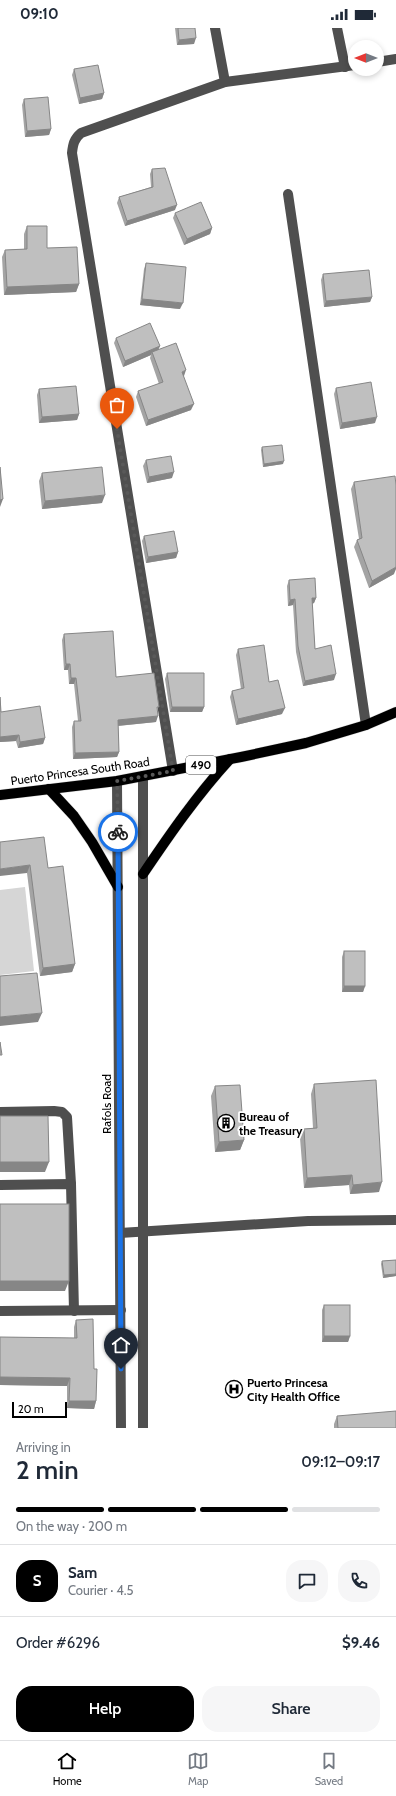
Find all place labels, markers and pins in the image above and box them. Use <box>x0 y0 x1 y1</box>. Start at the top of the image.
pin <box>100 388 134 429</box>
place label: Bureau of the Treasury <box>239 1109 303 1138</box>
building icon: Bureau of the Treasury <box>216 1113 236 1133</box>
pin <box>104 1328 138 1369</box>
place label: Puerto Princesa City Health Office <box>247 1375 340 1404</box>
hospital icon: Puerto Princesa City Health Office <box>224 1379 244 1399</box>

